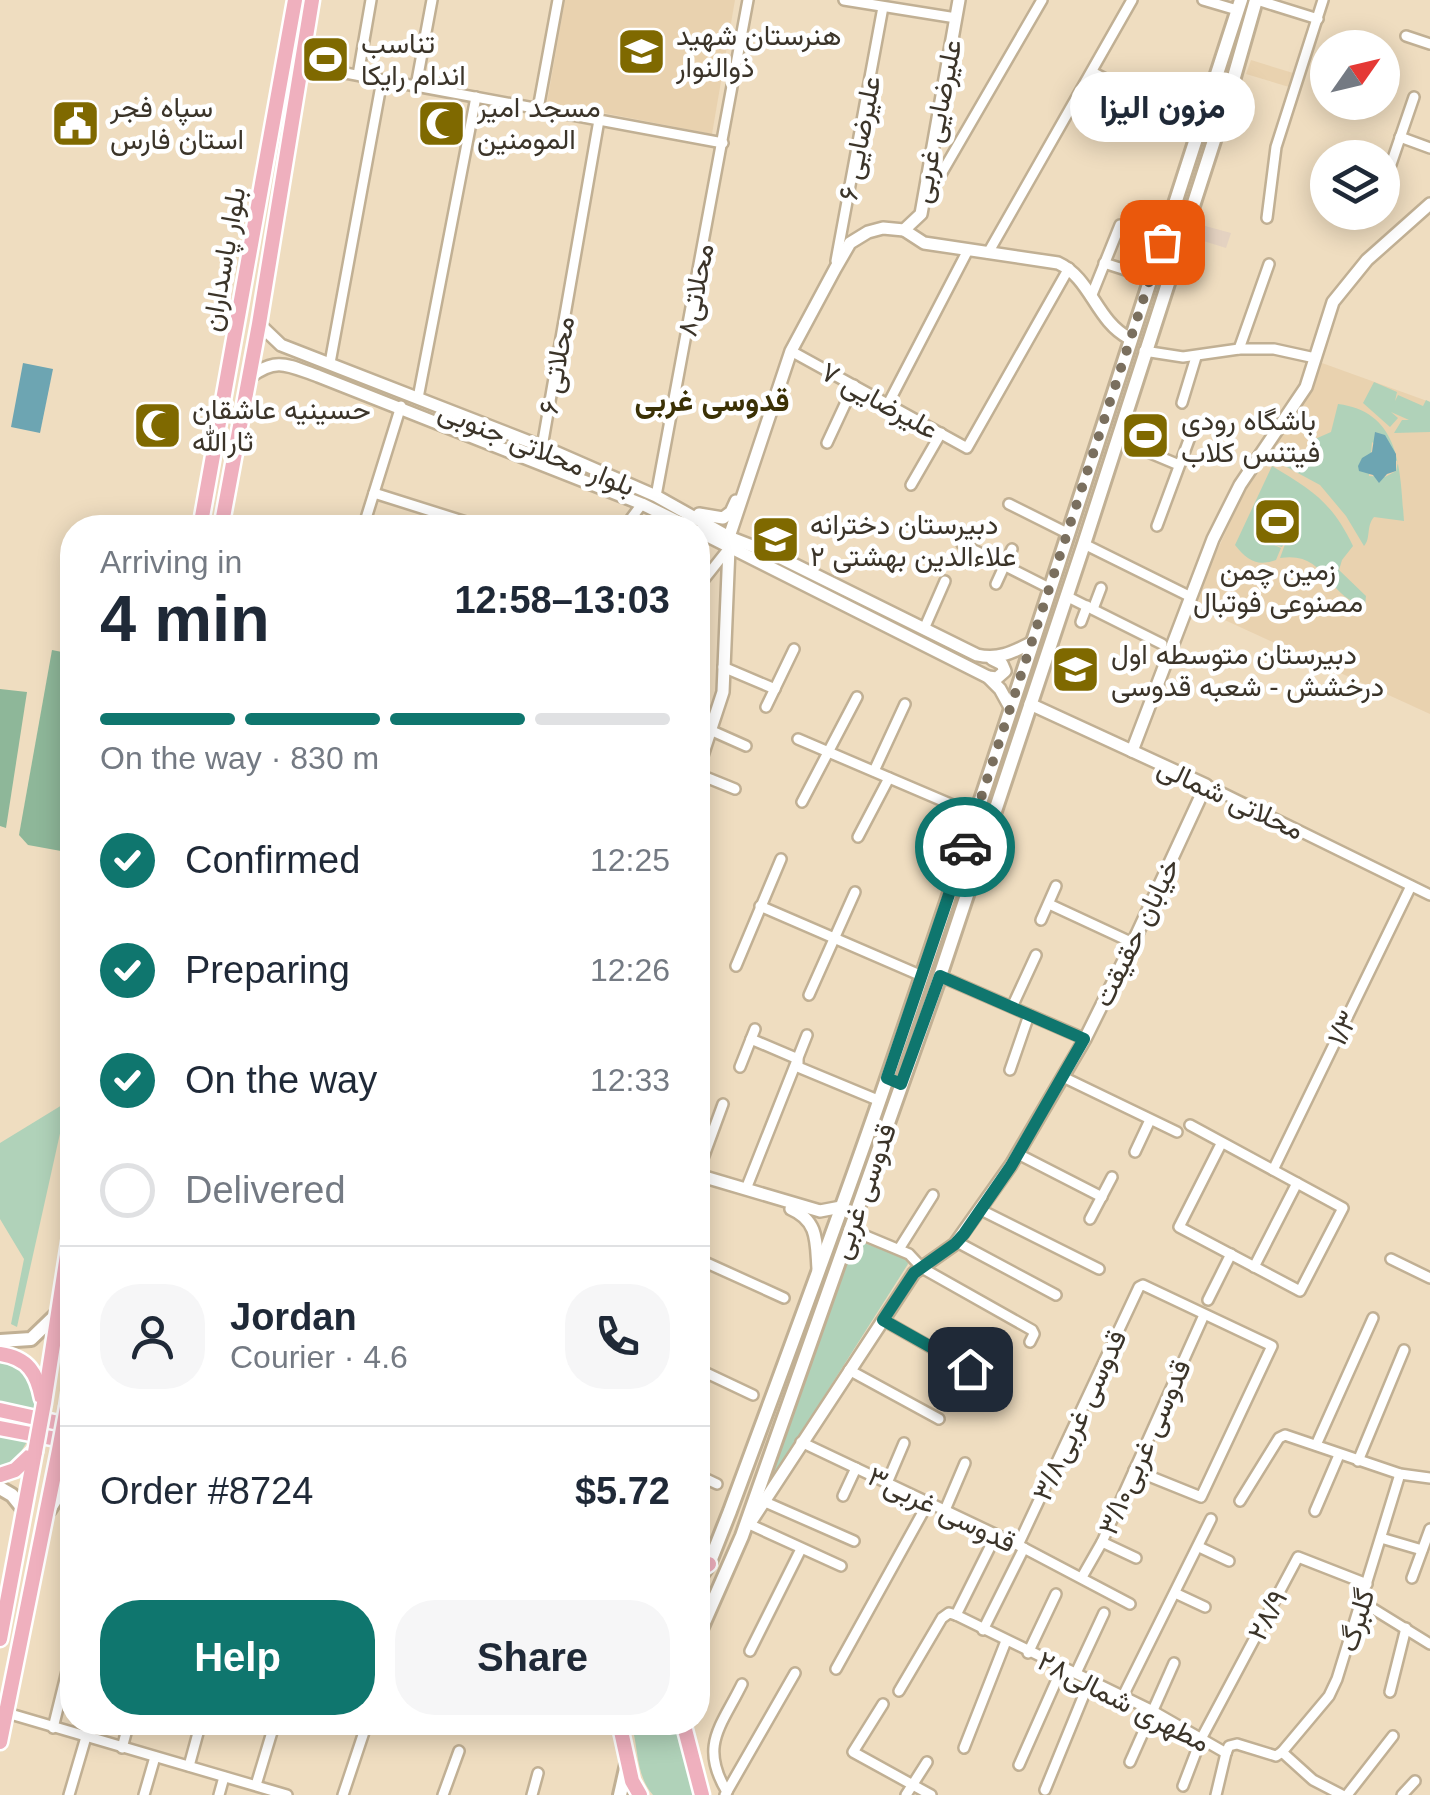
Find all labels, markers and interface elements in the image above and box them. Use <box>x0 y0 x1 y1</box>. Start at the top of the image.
place label: هنرستان شهید ذوالنوار <box>675 20 841 85</box>
school or university icon: هنرستان شهید ذوالنوار <box>615 25 667 77</box>
place label: تناسب اندام رایکا <box>361 28 466 94</box>
north arrow <box>1310 30 1400 120</box>
map controls <box>1310 30 1400 230</box>
sports icon: تناسب اندام رایکا <box>300 33 352 85</box>
street label: علیرضایی غربی <box>905 37 970 206</box>
callout: مزون الیزا <box>1070 72 1254 142</box>
street label: ۶ علیرضایی <box>832 73 889 203</box>
text: مزون الیزا <box>1099 89 1226 125</box>
place label: سپاه فجر استان فارس <box>109 92 244 157</box>
place label: مسجد امیر المومنین <box>476 92 601 157</box>
public building icon: سپاه فجر استان فارس <box>49 97 101 149</box>
mosque icon: مسجد امیر المومنین <box>416 97 468 149</box>
button: layers <box>1310 140 1400 230</box>
street label: بلوار پاسداران <box>196 184 254 334</box>
pin <box>1120 200 1205 285</box>
icon: bag <box>1135 215 1190 270</box>
street label: محلاتی۸ <box>671 241 721 339</box>
street label: ۶ محلاتی <box>533 314 581 417</box>
street label: ۷ علیرضایی <box>815 356 944 447</box>
district label: قدوسی غربی <box>634 384 790 419</box>
place label: حسینیه عاشقان ثارالله <box>192 394 371 459</box>
street label: بلوار محلاتی جنوبی <box>434 395 639 504</box>
mosque icon: حسینیه عاشقان ثارالله <box>131 399 183 451</box>
place label: باشگاه رودی فیتنس کلاب <box>1181 405 1320 469</box>
sports icon: باشگاه رودی فیتنس کلاب <box>1120 410 1172 462</box>
sports icon: زمین چمن مصنوعی فوتبال <box>1252 496 1304 548</box>
place label: دبیرستان دخترانه علاءالدین بهشتی ۲ <box>810 509 1016 574</box>
school or university icon: دبیرستان دخترانه علاءالدین بهشتی ۲ <box>749 514 801 566</box>
text: Arriving in <box>100 544 242 580</box>
place label: زمین چمن مصنوعی فوتبال <box>1193 555 1363 620</box>
text: 12:58–13:03 <box>454 579 670 621</box>
text: 4 min <box>100 582 270 655</box>
place label: دبیرستان متوسطه اول درخشش - شعبه قدوسی <box>1111 639 1384 704</box>
school or university icon: دبیرستان متوسطه اول درخشش - شعبه قدوسی <box>1050 644 1102 696</box>
text: On the way · 830 m <box>100 740 379 776</box>
street label: محلاتی شمالی <box>1153 751 1309 847</box>
courier <box>915 797 1015 897</box>
icon: car <box>938 820 993 875</box>
icon: check <box>100 833 155 888</box>
text: Confirmed <box>185 839 360 881</box>
text: 12:25 <box>590 842 670 878</box>
street label: خیابان حقیقت <box>1087 853 1187 1012</box>
icon: check <box>100 943 155 998</box>
text: Preparing <box>185 949 350 991</box>
text: 12:26 <box>590 952 670 988</box>
street label: ۱/۳ <box>1321 1006 1364 1050</box>
icon: check <box>100 1053 155 1108</box>
text: On the way <box>185 1059 377 1101</box>
text: 12:33 <box>590 1062 670 1098</box>
street label: قدوسی غربی <box>825 1119 904 1264</box>
text: Delivered <box>185 1169 346 1211</box>
button: person <box>100 1284 205 1389</box>
button: phone <box>565 1284 670 1389</box>
text: Jordan <box>230 1296 357 1338</box>
street label: قدوسی غربی۳/۸ <box>1026 1325 1134 1506</box>
pin <box>928 1327 1013 1412</box>
text: Courier · 4.6 <box>230 1339 408 1375</box>
icon: home <box>943 1342 998 1397</box>
street label: قدوسی غربی۳/۱۰ <box>1092 1355 1199 1540</box>
street label: قدوسی غربی۳ <box>862 1460 1021 1560</box>
text: Order #8724 <box>100 1470 313 1512</box>
text: $5.72 <box>575 1470 670 1512</box>
street label: ۲۸/۹ <box>1241 1585 1293 1646</box>
street label: گلبرگ <box>1332 1585 1383 1656</box>
button: Help <box>100 1600 375 1715</box>
button: Share <box>395 1600 670 1715</box>
street label: مطهرى شمالى۲۸ <box>1032 1645 1215 1760</box>

